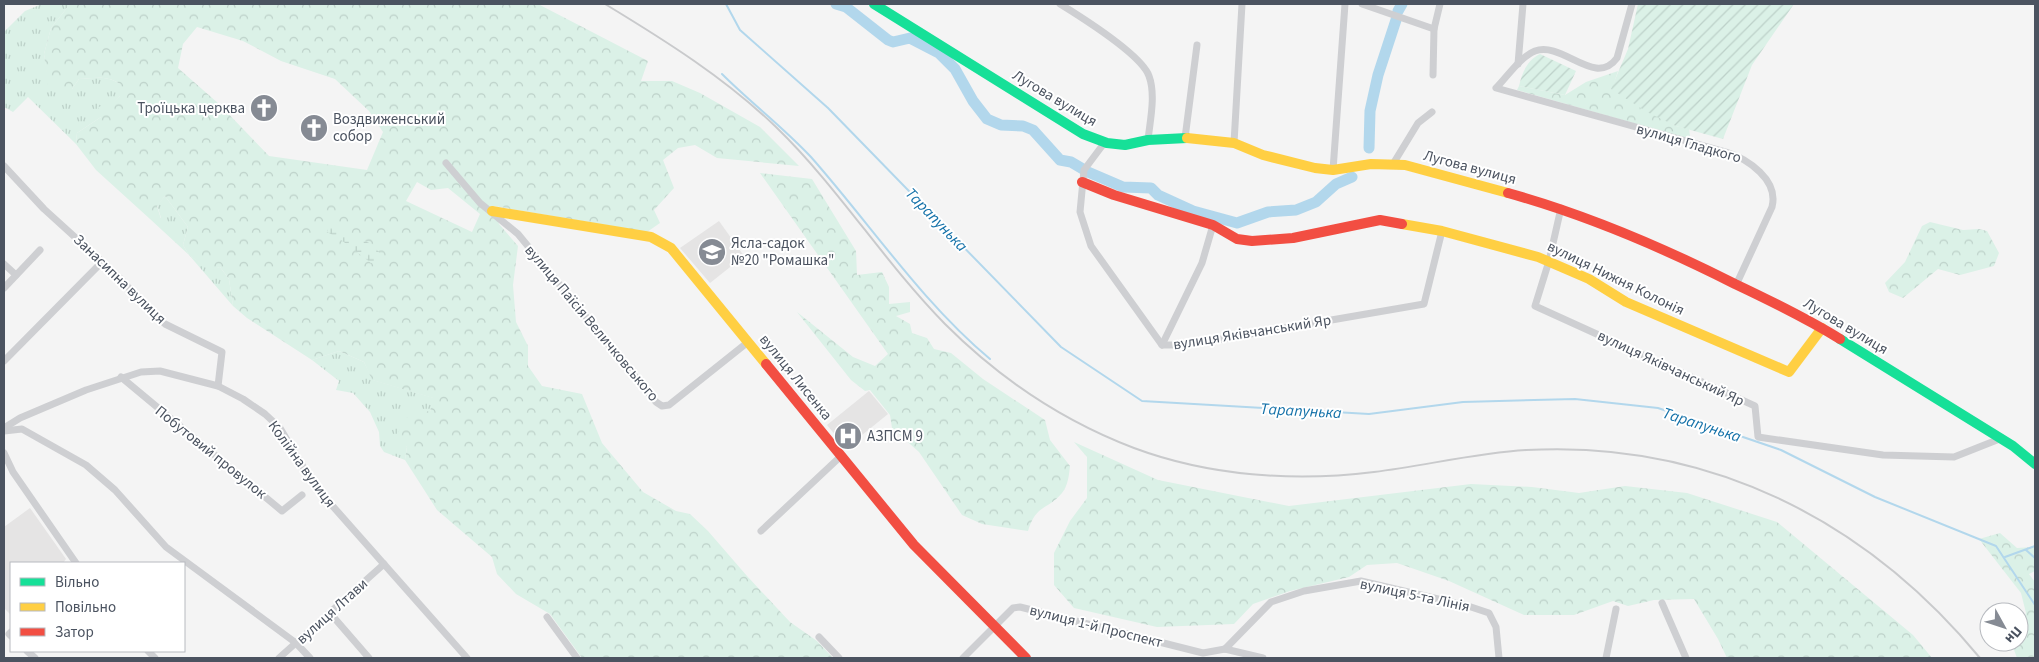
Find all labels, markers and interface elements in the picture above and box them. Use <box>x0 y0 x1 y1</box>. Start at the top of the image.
street label: Лугова вулиця <box>1008 65 1101 132</box>
church icon: Троїцька церква <box>249 93 279 123</box>
place label: Троїцька церква <box>137 98 245 119</box>
place label: Воздвиженський собор <box>333 109 445 147</box>
church icon: Воздвиженський собор <box>299 113 329 143</box>
street label: вулиця Гладкого <box>1634 118 1744 168</box>
street label: Лугова вулиця <box>1421 145 1519 190</box>
water label: Тарапунька <box>900 183 973 257</box>
street label: Занасипна вулиця <box>69 230 171 329</box>
place label: Ясла-садок №20 "Ромашка" <box>731 233 834 271</box>
street label: вулиця Нижня Колонія <box>1544 236 1688 321</box>
school or university icon: Ясла-садок №20 "Ромашка" <box>697 237 727 267</box>
street label: вулиця Паїсія Величковського <box>520 240 664 406</box>
street label: Лугова вулиця <box>1799 293 1892 360</box>
street label: вулиця Яківчанський Яр <box>1172 310 1333 355</box>
street label: вулиця Яківчанський Яр <box>1594 325 1748 412</box>
street label: вулиця Лисенка <box>754 330 837 425</box>
water label: Тарапунька <box>1260 398 1343 424</box>
street label: Побутовий провулок <box>150 401 271 504</box>
water label: Тарапунька <box>1660 402 1744 448</box>
street label: Колійна вулиця <box>263 417 340 512</box>
hospital icon: АЗПСМ 9 <box>833 421 863 451</box>
place label: АЗПСМ 9 <box>867 426 923 447</box>
legend <box>10 562 185 652</box>
text: Вільно <box>55 572 99 593</box>
street label: вулиця Лтави <box>292 574 373 649</box>
street label: вулиця 5-та Лінія <box>1358 574 1472 617</box>
text: Повільно <box>55 597 116 618</box>
street label: вулиця 1-й Проспект <box>1027 600 1165 653</box>
north arrow <box>1979 602 2029 652</box>
text: Затор <box>55 622 94 643</box>
text: Пн <box>2000 622 2026 648</box>

